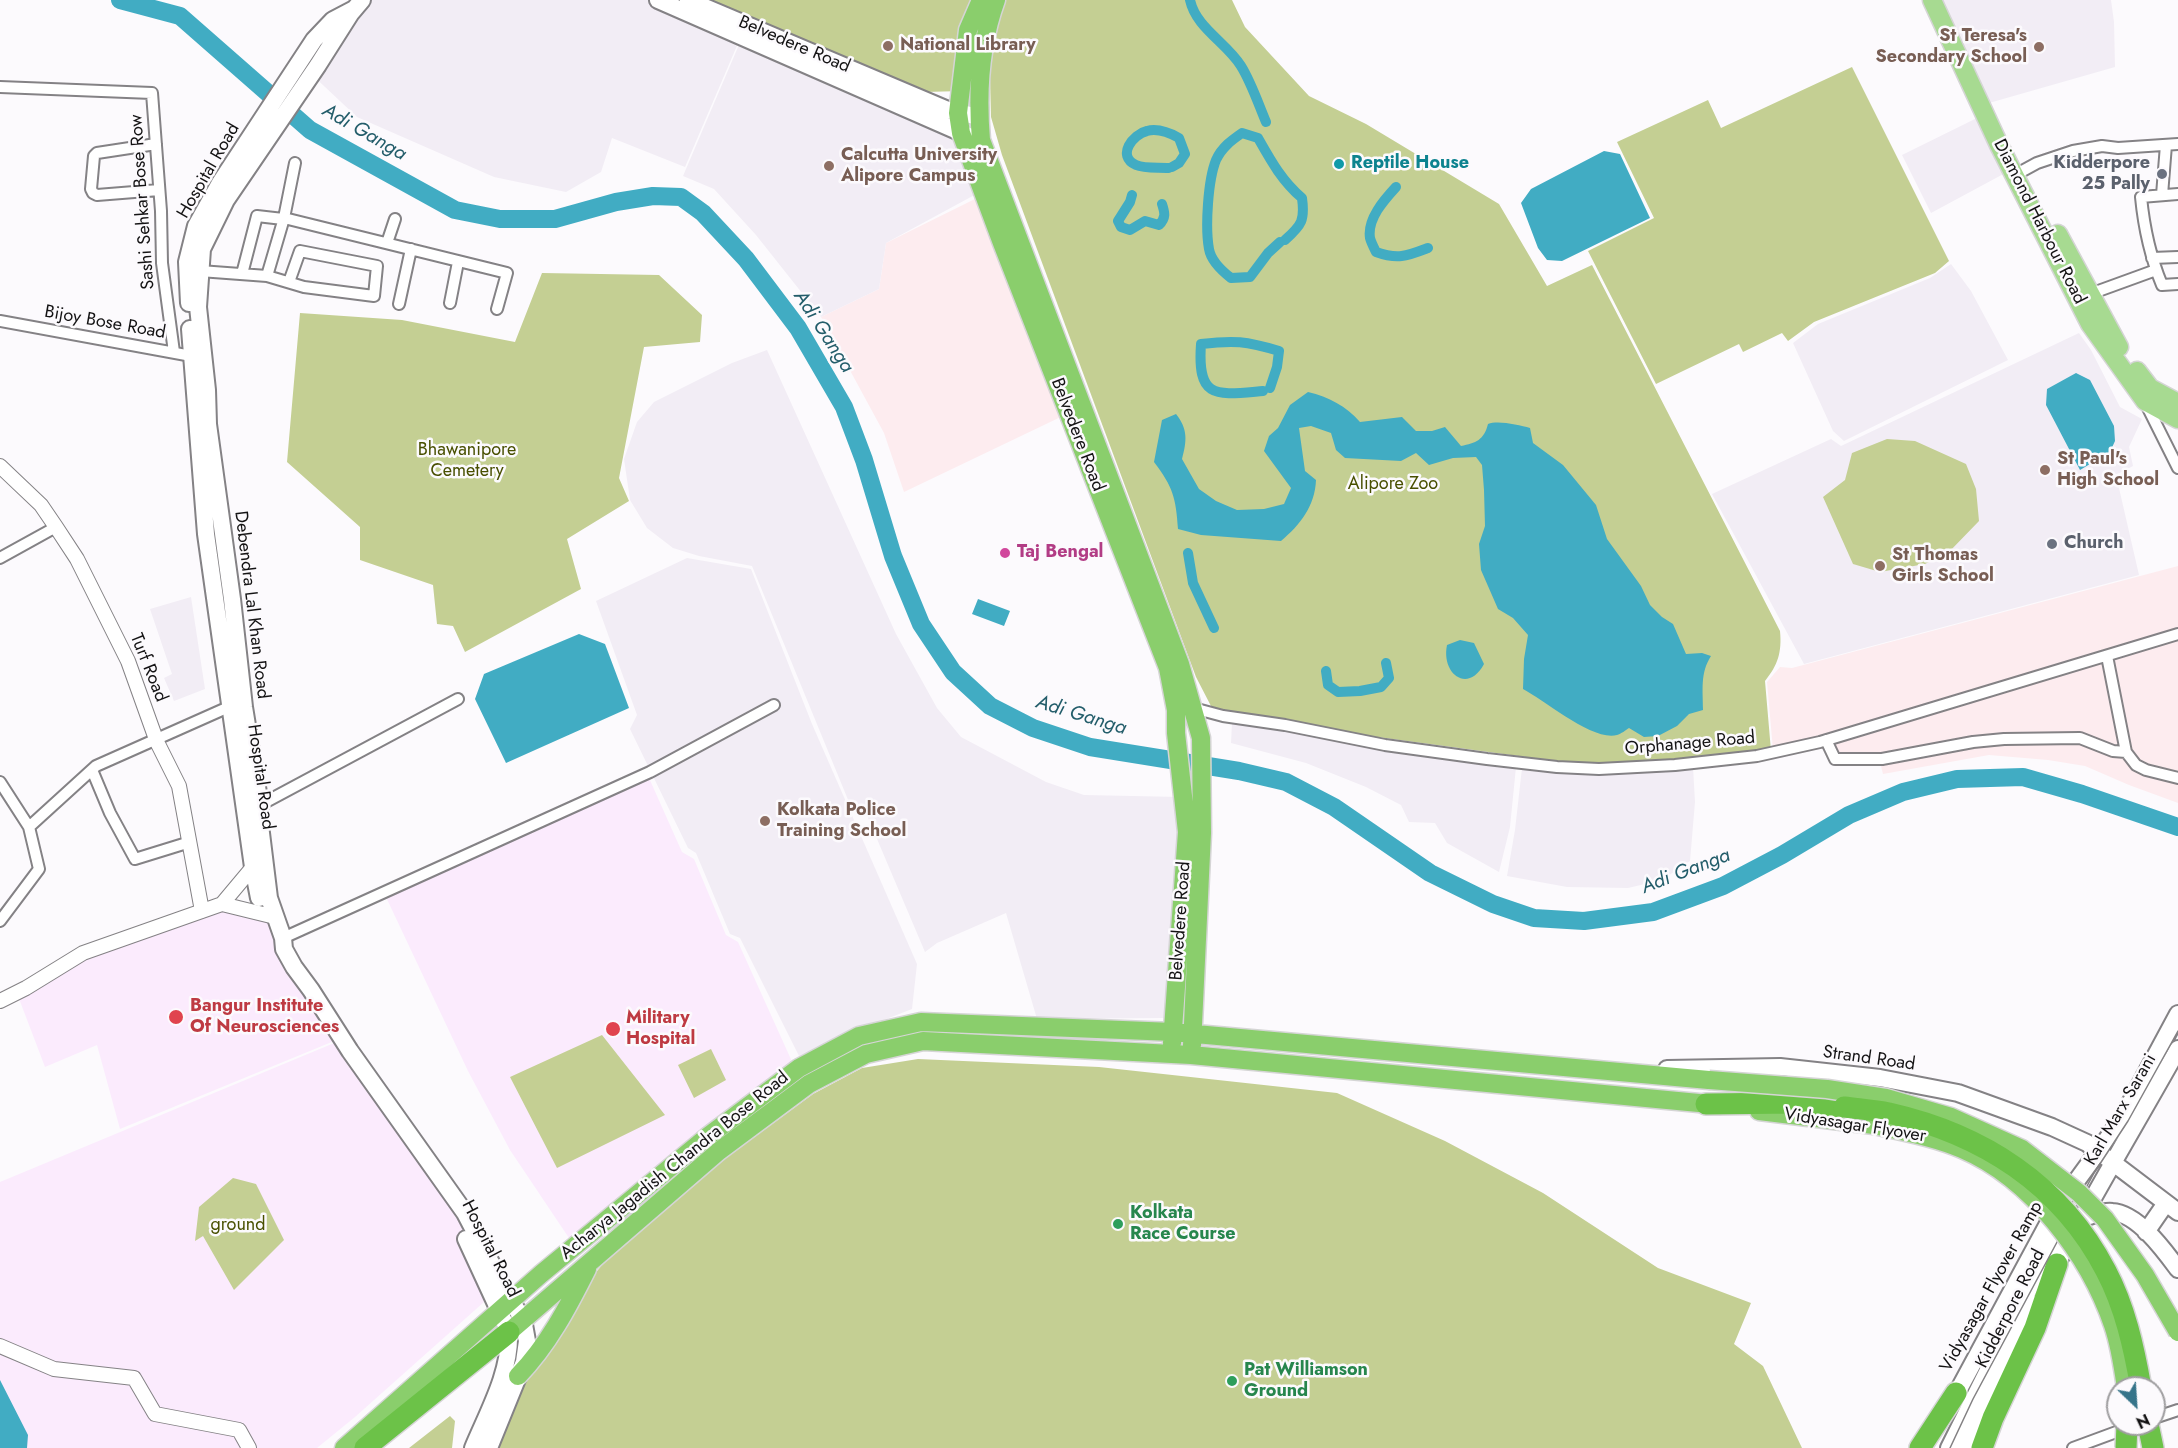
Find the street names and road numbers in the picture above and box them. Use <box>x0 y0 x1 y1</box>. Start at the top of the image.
street label: Belvedere Road <box>735 12 853 78</box>
street label: Sashi Sehkar Bose Row <box>126 114 160 290</box>
street label: Hospital Road <box>173 120 245 222</box>
street label: Diamond Harbour Road <box>1988 136 2090 308</box>
street label: Bijoy Bose Road <box>43 302 167 344</box>
street label: Belvedere Road <box>1046 375 1108 495</box>
street label: Debendra Lal Khan Road <box>229 510 273 700</box>
street label: Turf Road <box>125 631 171 705</box>
street label: Hospital Road <box>242 723 278 831</box>
street label: Orphanage Road <box>1624 728 1756 760</box>
street label: Belvedere Road <box>1166 861 1196 981</box>
street label: Strand Road <box>1821 1042 1917 1076</box>
street label: Karl Marx Sarani <box>2080 1051 2162 1169</box>
street label: Acharya Jagadish Chandra Bose Road <box>557 1067 793 1265</box>
street label: Vidyasagar Flyover <box>1783 1104 1927 1148</box>
street label: Hospital Road <box>456 1197 524 1301</box>
street label: Vidyasagar Flyover Ramp <box>1936 1198 2048 1376</box>
street label: Kidderpore Road <box>1972 1246 2050 1372</box>

